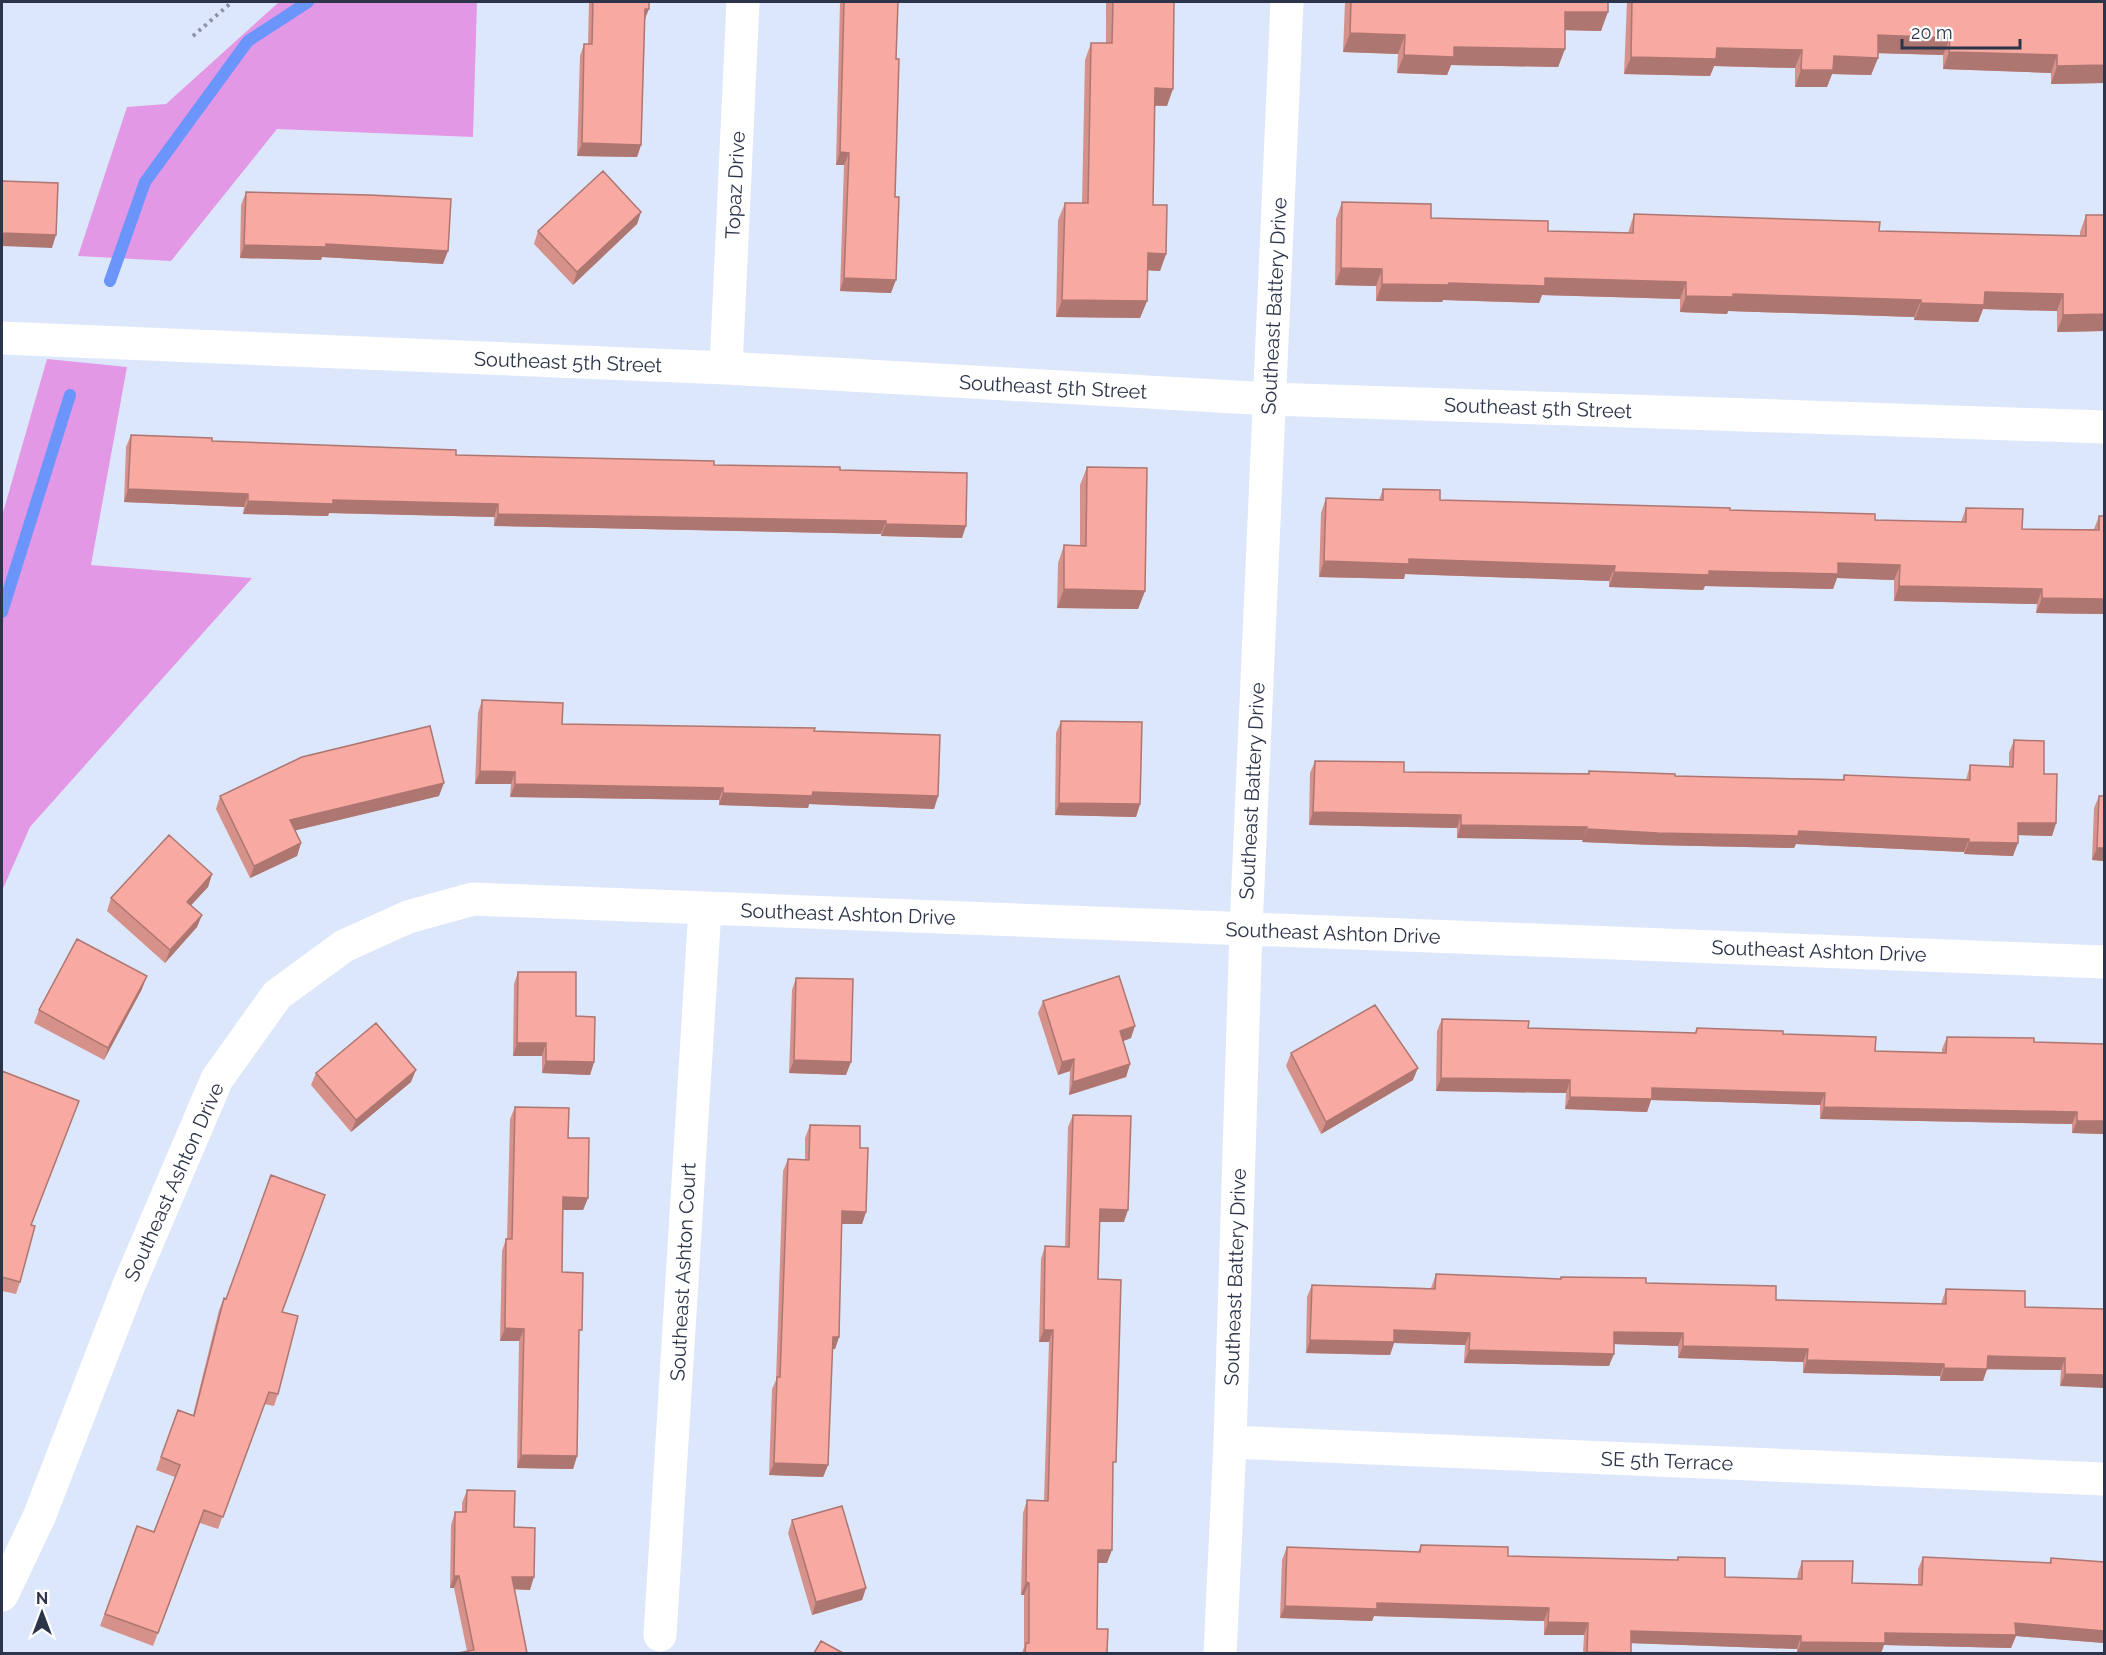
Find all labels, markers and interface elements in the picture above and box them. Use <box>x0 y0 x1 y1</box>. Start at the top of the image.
scale bar <box>1902 12 2020 50</box>
text: 20 m <box>1911 22 1953 43</box>
street label: Topaz Drive <box>720 130 750 239</box>
street label: Southeast Battery Drive <box>1256 196 1292 415</box>
street label: Southeast 5th Street <box>474 347 663 377</box>
street label: Southeast 5th Street <box>958 370 1148 404</box>
street label: Southeast 5th Street <box>1444 393 1633 423</box>
street label: Southeast Battery Drive <box>1234 681 1270 900</box>
street label: Southeast Ashton Drive <box>740 898 956 930</box>
street label: Southeast Ashton Drive <box>1225 917 1441 949</box>
street label: Southeast Ashton Drive <box>1711 935 1927 967</box>
street label: Southeast Ashton Drive <box>119 1079 229 1285</box>
street label: Southeast Ashton Court <box>665 1162 701 1382</box>
street label: Southeast Battery Drive <box>1219 1168 1251 1386</box>
street label: SE 5th Terrace <box>1600 1447 1734 1475</box>
north arrow <box>12 1583 72 1643</box>
text: N <box>36 1589 48 1608</box>

